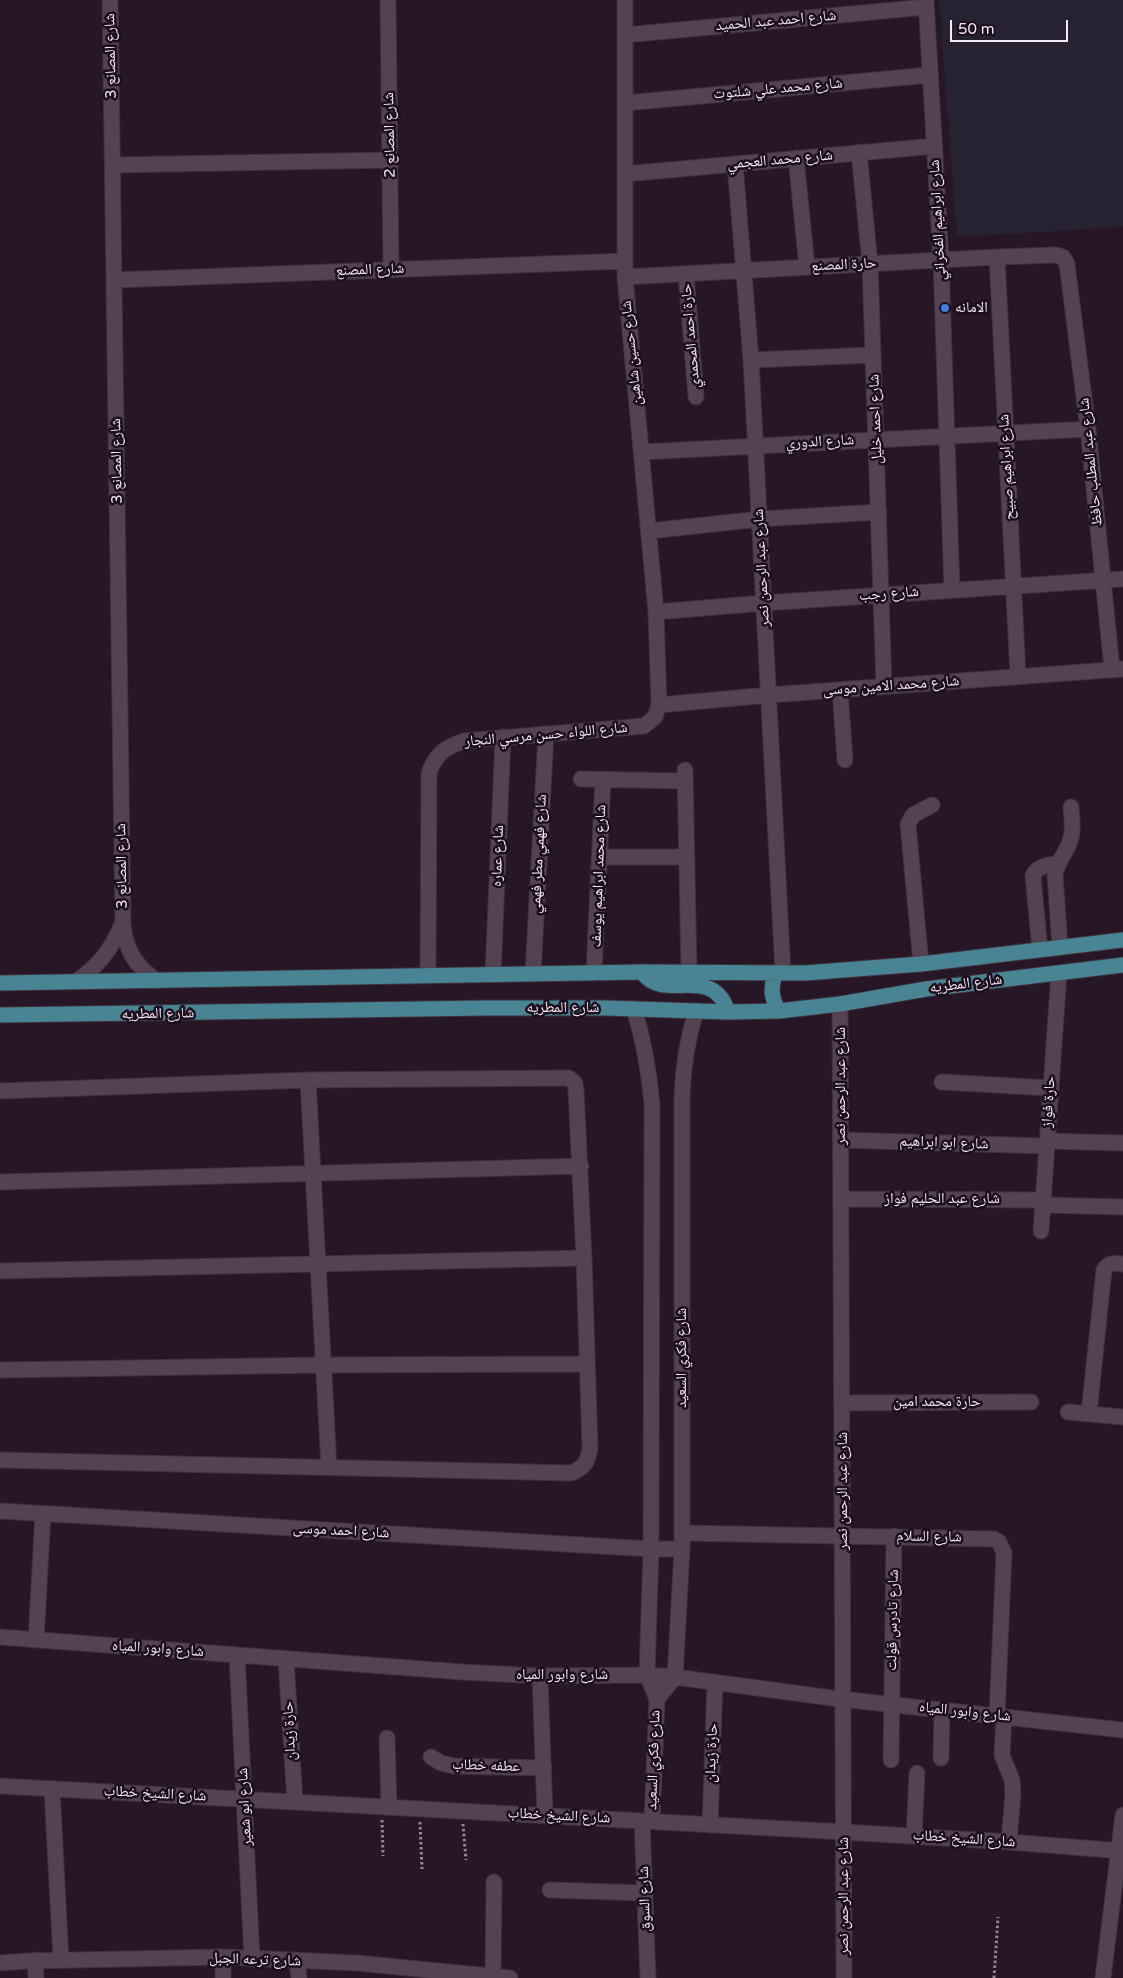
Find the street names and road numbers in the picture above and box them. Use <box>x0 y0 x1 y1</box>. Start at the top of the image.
street label: شارع احمد عبد الحميد <box>715 7 837 35</box>
street label: شارع المصانع 3 <box>101 13 121 99</box>
street label: شارع محمد علي شلتوت <box>713 74 843 104</box>
street label: شارع المصانع 2 <box>380 92 400 178</box>
street label: شارع محمد العجمي <box>726 146 834 174</box>
street label: شارع ابراهيم الفخراني <box>926 159 950 281</box>
street label: حارة المصنع <box>811 254 877 276</box>
street label: شارع المصنع <box>335 260 405 280</box>
street label: حارة احمد المحمدي <box>677 283 705 389</box>
street label: شارع حسين شاهين <box>618 300 646 406</box>
street label: شارع احمد خليل <box>865 374 887 464</box>
street label: شارع عبد المطلب حافظ <box>1075 397 1107 527</box>
street label: شارع ابراهيم صبيح <box>995 414 1019 520</box>
street label: شارع المصانع 3 <box>107 418 127 504</box>
street label: شارع الدوري <box>785 431 855 453</box>
street label: شارع عبد الرحمن نصر <box>750 508 774 628</box>
street label: شارع رجب <box>858 583 920 605</box>
street label: شارع محمد الامين موسى <box>822 672 960 700</box>
street label: شارع اللواء حسن مرسي النجار <box>464 719 628 751</box>
street label: شارع فهمي مطر فهمي <box>527 794 551 914</box>
street label: شارع محمد ابراهيم يوسف <box>588 804 610 948</box>
street label: شارع المصانع 3 <box>112 823 132 909</box>
street label: شارع عماره <box>488 825 508 887</box>
street label: شارع المطريه <box>929 971 1003 997</box>
street label: شارع المطريه <box>527 999 599 1017</box>
street label: شارع المطريه <box>121 1004 195 1024</box>
street label: شارع عبد الرحمن نصر <box>832 1027 850 1145</box>
street label: حارة فواز <box>1038 1076 1060 1128</box>
street label: شارع ابو ابراهيم <box>899 1132 989 1154</box>
street label: شارع عبد الحليم فواز <box>884 1190 1000 1208</box>
street label: شارع فكري السعيد <box>673 1308 691 1408</box>
street label: حارة محمد امين <box>893 1393 981 1411</box>
street label: شارع عبد الرحمن نصر <box>834 1432 852 1550</box>
street label: شارع احمد موسى <box>292 1519 390 1543</box>
street label: شارع السلام <box>896 1527 962 1547</box>
street label: شارع تادرس قولت <box>883 1569 903 1671</box>
street label: شارع وابور المياه <box>111 1637 205 1661</box>
street label: شارع وابور المياه <box>516 1666 608 1684</box>
street label: شارع وابور المياه <box>918 1698 1012 1726</box>
street label: حارة زيدان <box>279 1701 301 1761</box>
street label: شارع فكري السعيد <box>643 1710 665 1810</box>
street label: حارة زيدان <box>702 1723 722 1783</box>
street label: عطفه خطاب <box>452 1756 520 1776</box>
street label: شارع ابو شعير <box>234 1767 256 1847</box>
street label: شارع الشيخ خطاب <box>103 1782 207 1806</box>
street label: شارع الشيخ خطاب <box>507 1804 611 1828</box>
street label: شارع الشيخ خطاب <box>912 1826 1016 1852</box>
street label: شارع عبد الرحمن نصر <box>835 1837 853 1955</box>
street label: شارع السوق <box>635 1866 655 1932</box>
street label: شارع ترعه الجبل <box>209 1949 301 1971</box>

